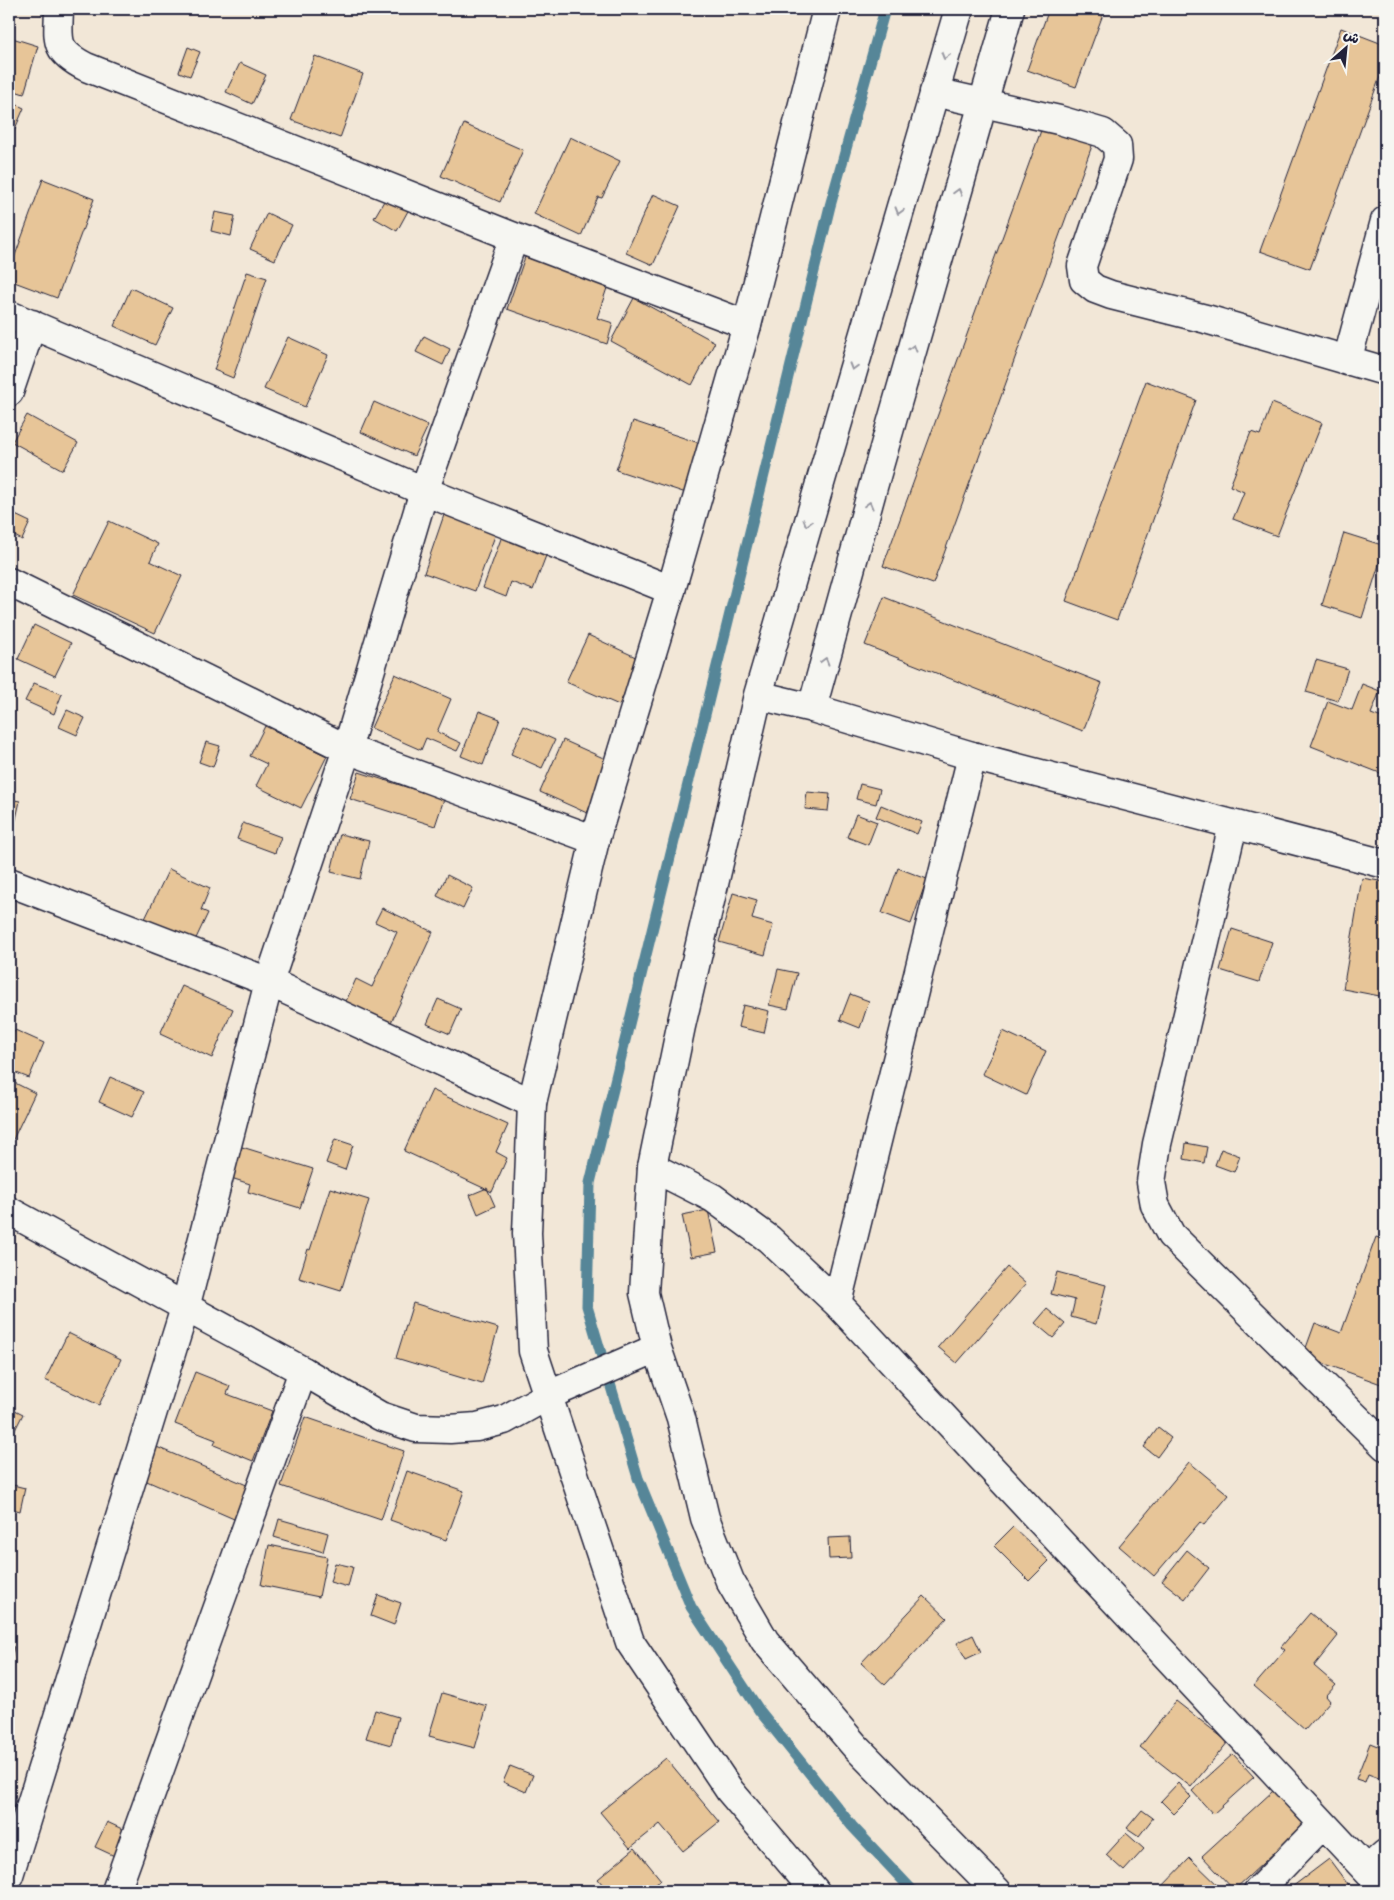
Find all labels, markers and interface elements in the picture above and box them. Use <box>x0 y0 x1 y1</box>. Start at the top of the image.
north arrow <box>1322 22 1372 72</box>
text: ش <box>1341 26 1362 48</box>
one-way arrow <box>941 51 951 59</box>
one-way arrow <box>952 188 963 197</box>
one-way arrow <box>895 207 905 215</box>
one-way arrow <box>908 345 918 353</box>
one-way arrow <box>849 363 859 371</box>
one-way arrow <box>863 501 873 509</box>
one-way arrow <box>803 519 813 527</box>
one-way arrow <box>820 658 830 666</box>

